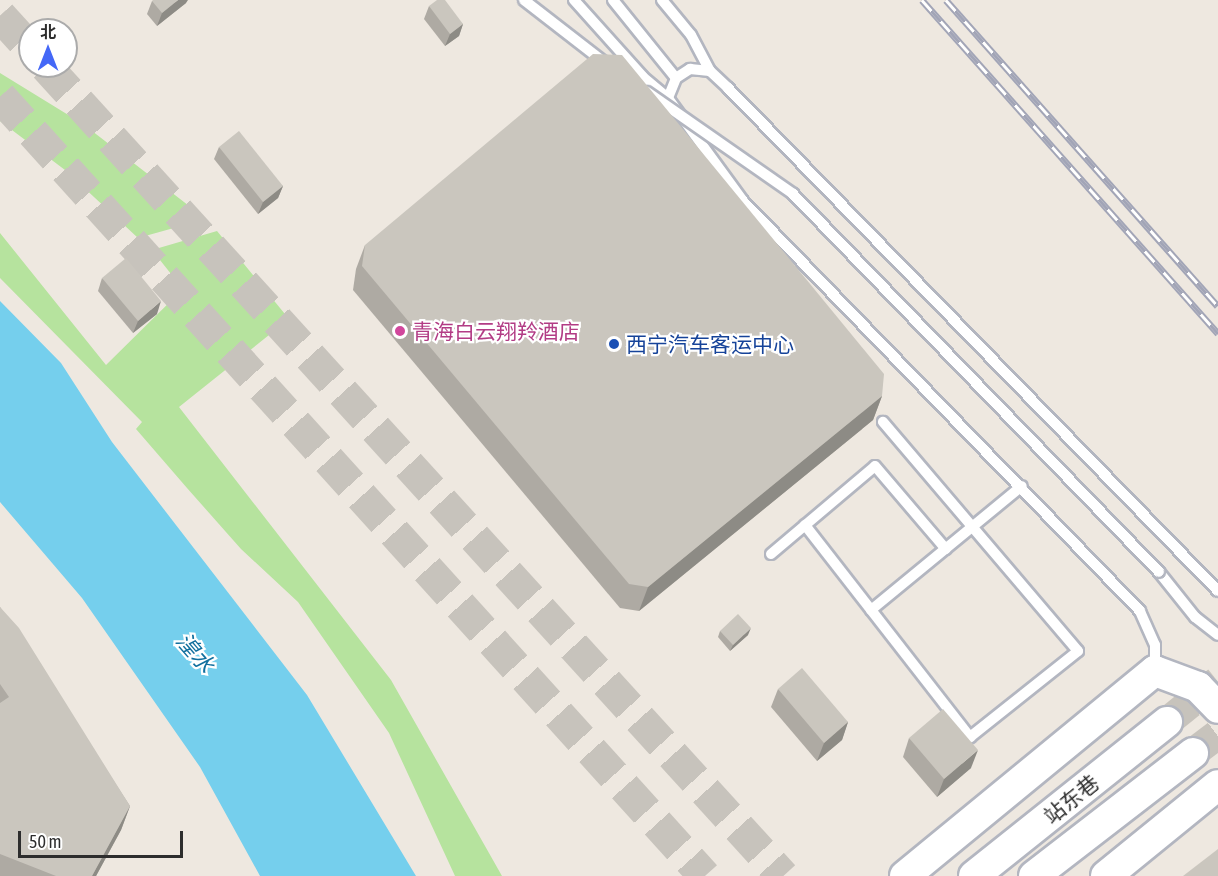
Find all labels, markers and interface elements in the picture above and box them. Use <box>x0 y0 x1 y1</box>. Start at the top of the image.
north arrow <box>18 18 78 78</box>
text: 北 <box>40 23 56 41</box>
place label: 青海白云翔羚酒店 <box>412 318 580 344</box>
marker: 青海白云翔羚酒店 <box>393 324 407 338</box>
place label: 西宁汽车客运中心 <box>626 331 794 357</box>
marker: 西宁汽车客运中心 <box>607 337 621 351</box>
water label: 湟水 <box>171 628 219 678</box>
street label: 站东巷 <box>1039 769 1103 829</box>
scale bar <box>21 819 186 857</box>
text: 50 m <box>29 831 61 852</box>

